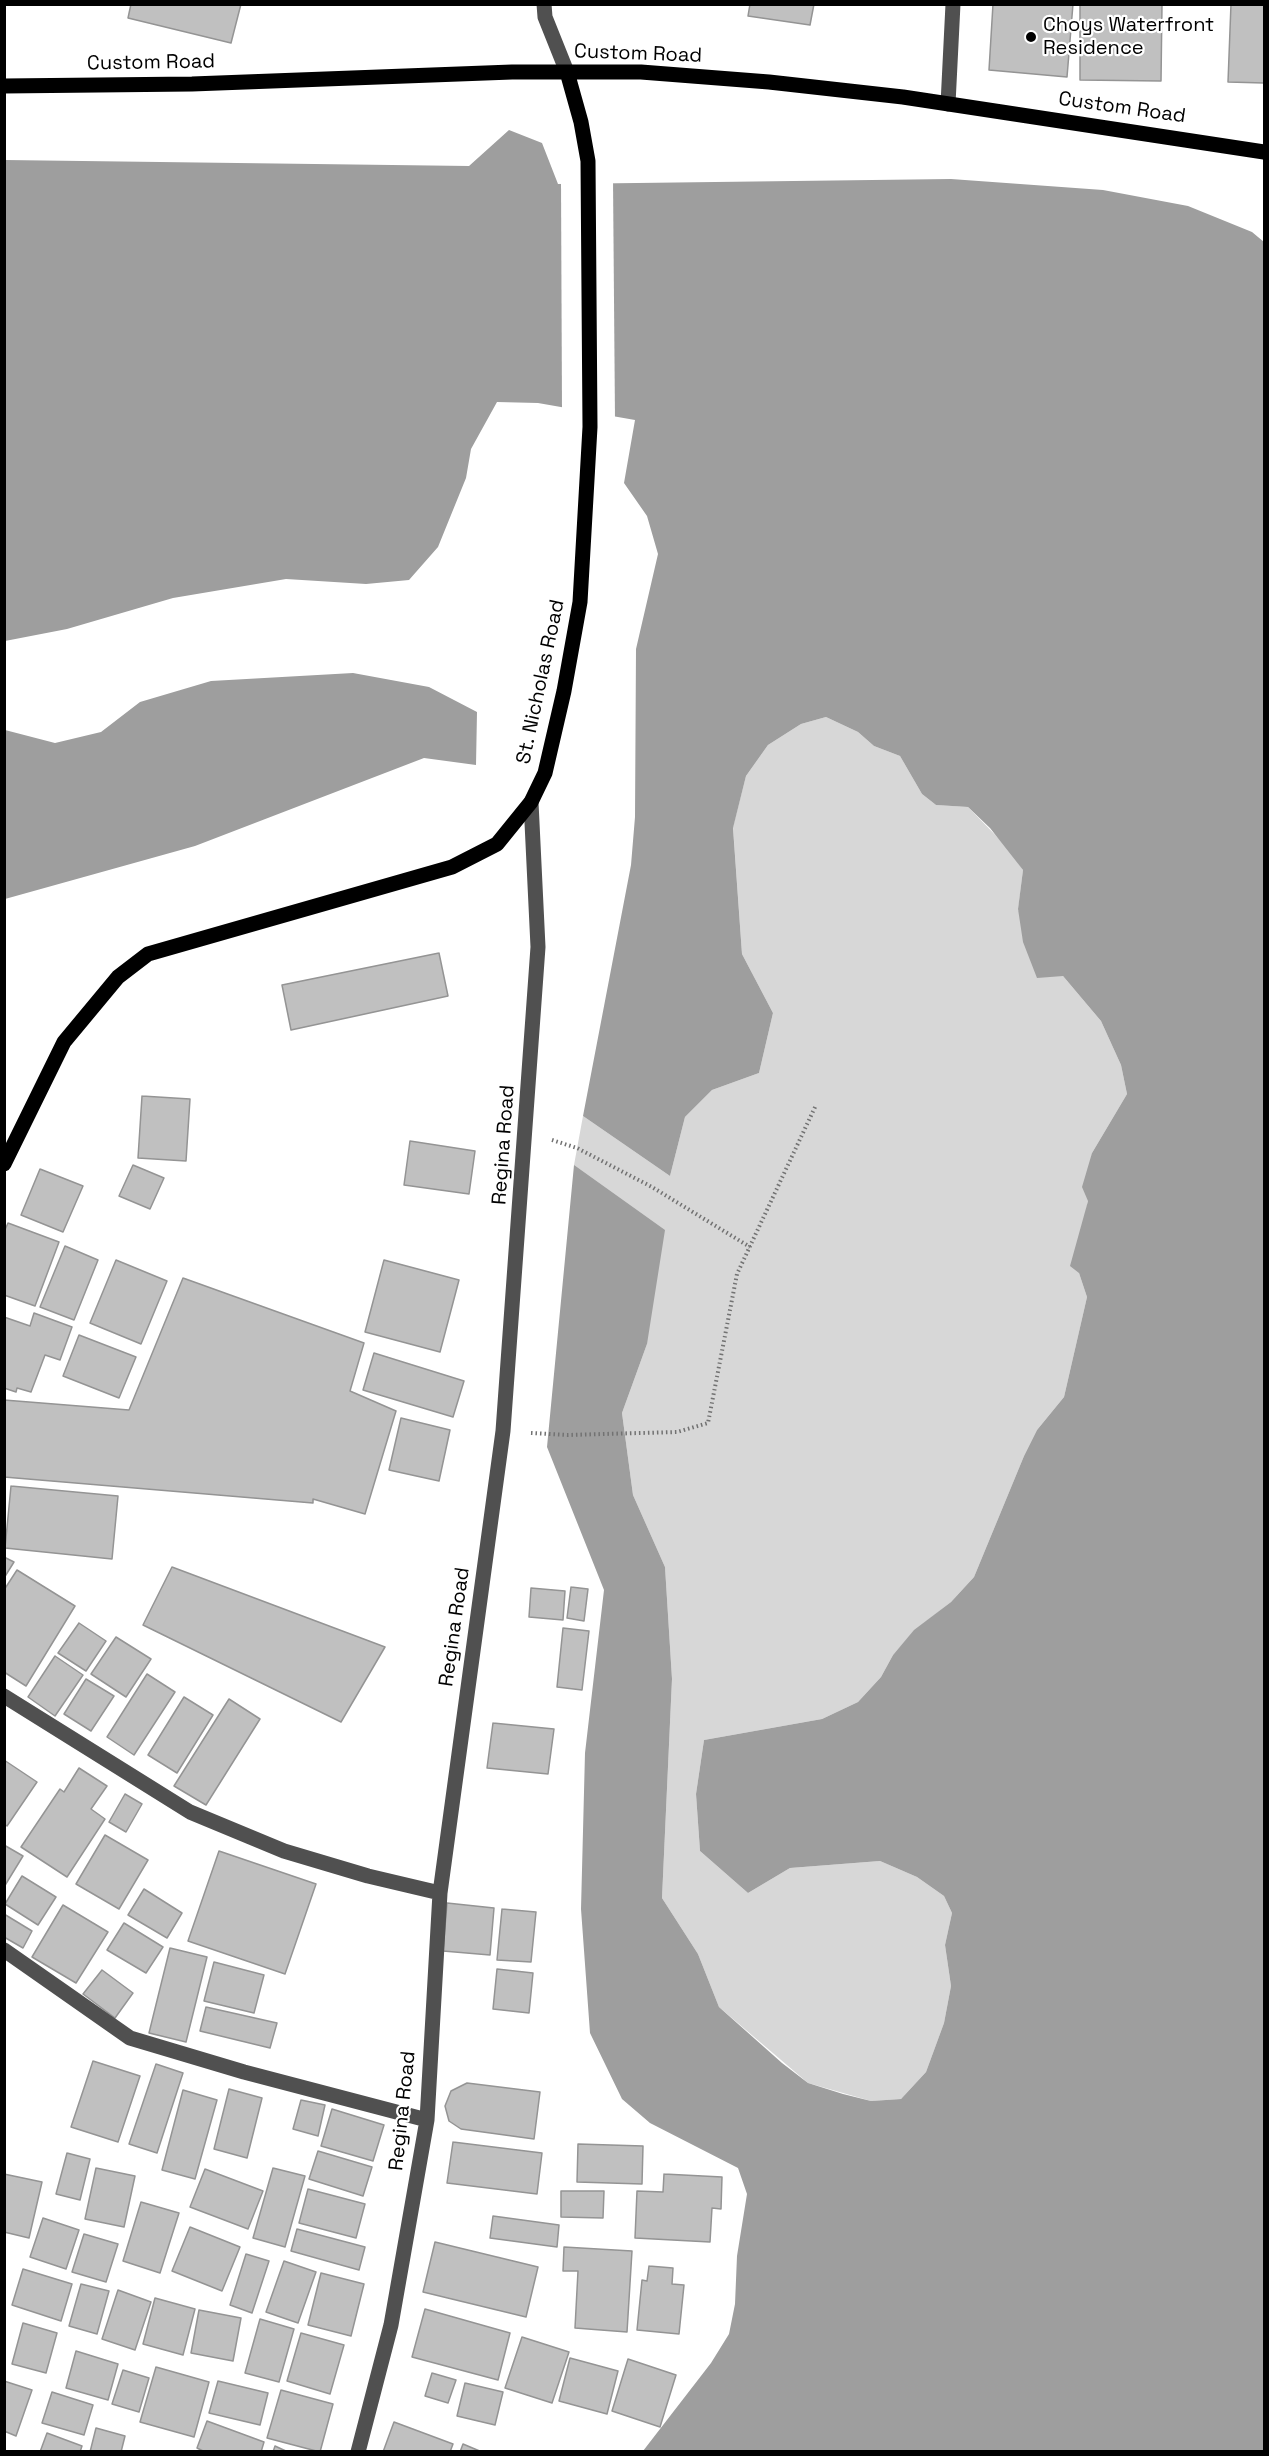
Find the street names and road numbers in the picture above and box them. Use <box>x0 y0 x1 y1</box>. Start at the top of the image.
street label: Custom Road <box>574 40 702 68</box>
street label: Custom Road <box>87 50 215 76</box>
street label: Custom Road <box>1057 87 1187 129</box>
street label: St. Nicholas Road <box>512 598 570 766</box>
street label: Regina Road <box>488 1084 520 1206</box>
street label: Regina Road <box>435 1566 475 1688</box>
street label: Regina Road <box>385 2050 421 2172</box>

